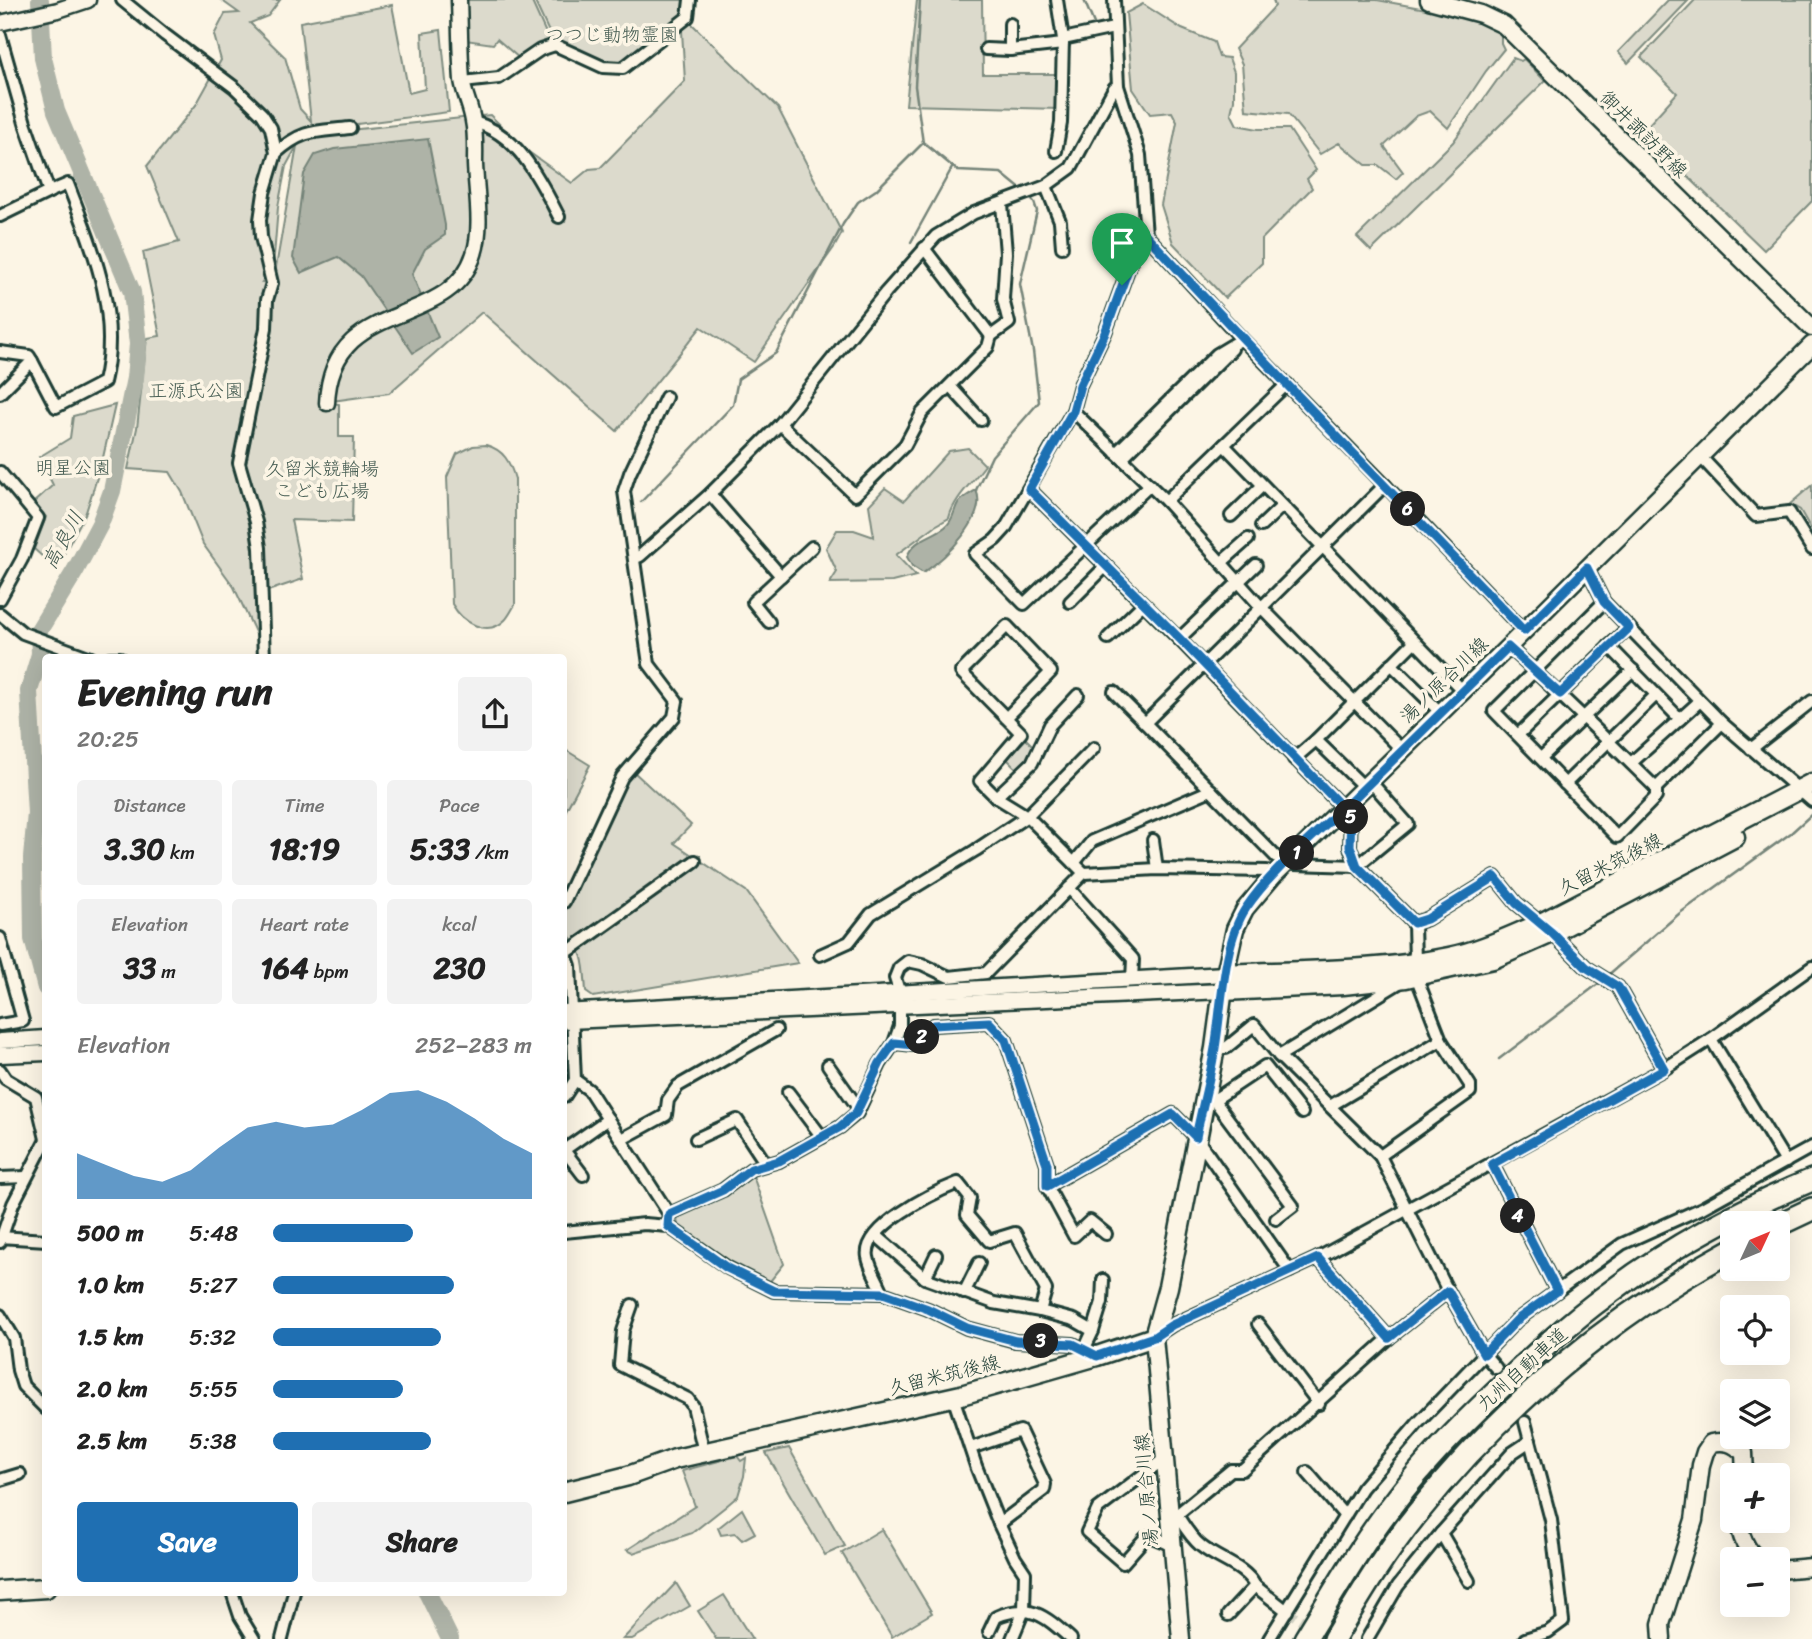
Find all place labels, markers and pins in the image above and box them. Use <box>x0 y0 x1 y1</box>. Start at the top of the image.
pin <box>1092 213 1152 285</box>
pin: 6 <box>1390 491 1426 526</box>
pin: 5 <box>1334 800 1368 834</box>
pin: 1 <box>1280 836 1314 870</box>
pin: 2 <box>904 1020 940 1054</box>
pin: 4 <box>1500 1198 1536 1234</box>
pin: 3 <box>1024 1324 1058 1358</box>

